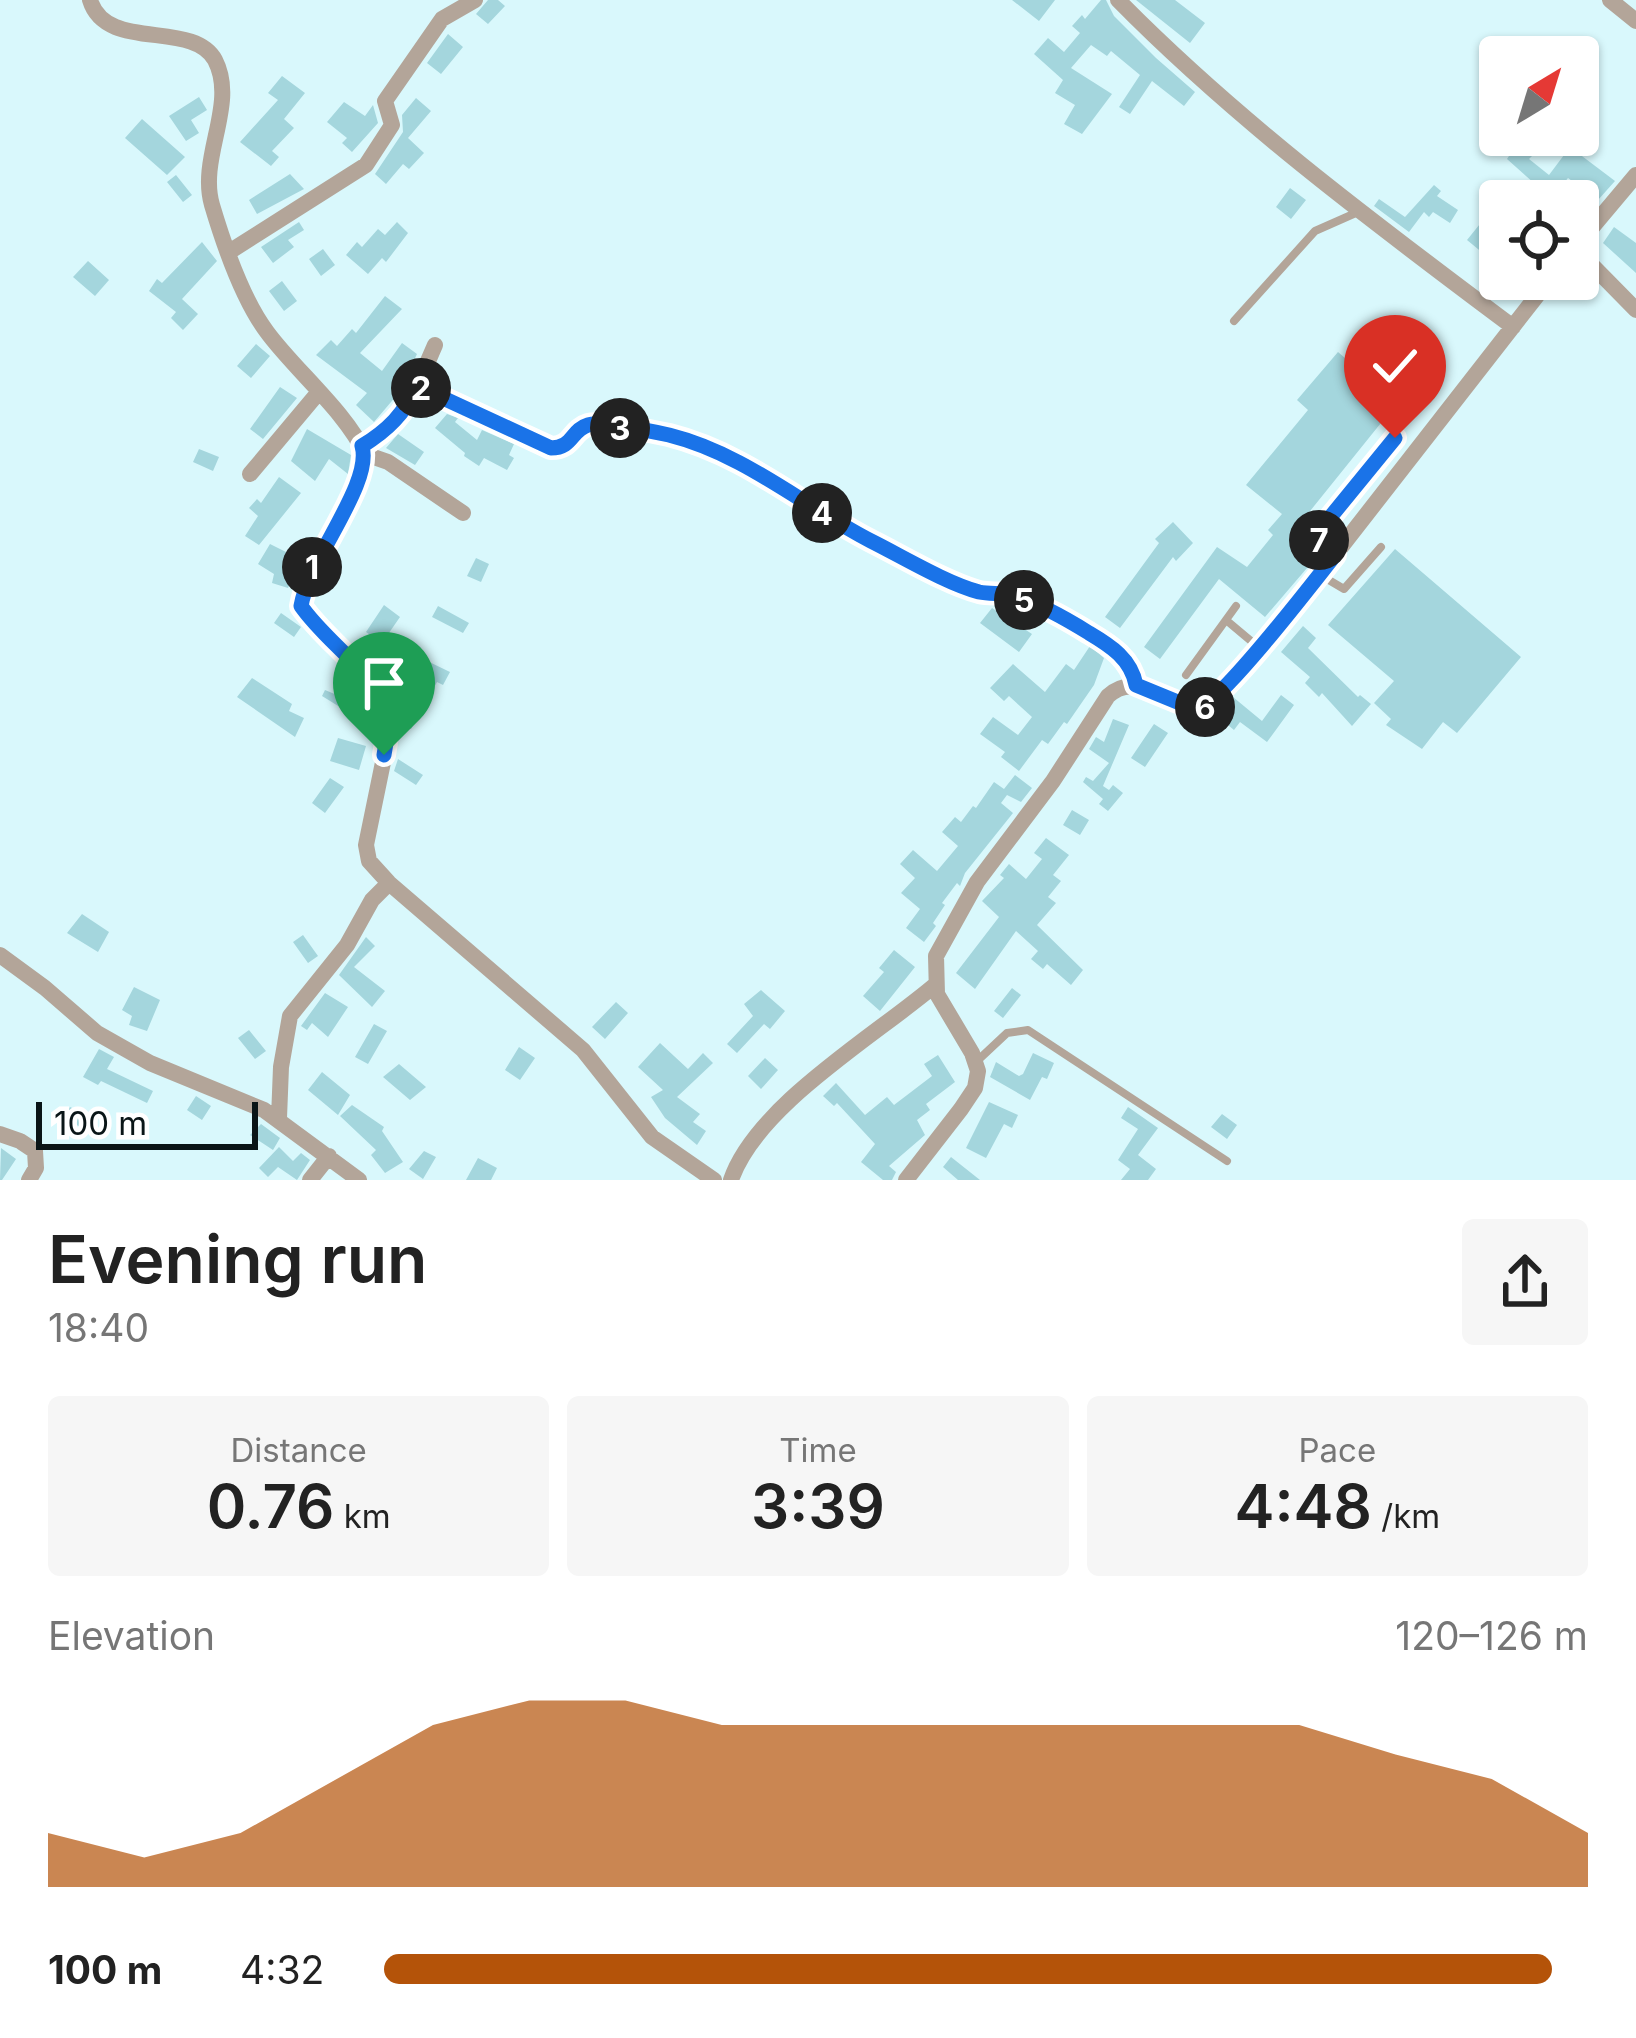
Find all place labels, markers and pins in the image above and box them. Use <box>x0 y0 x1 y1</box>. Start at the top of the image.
pin <box>1344 315 1446 438</box>
pin: 2 <box>391 358 451 418</box>
pin: 3 <box>590 398 650 458</box>
pin: 4 <box>792 483 852 543</box>
pin: 7 <box>1289 510 1349 570</box>
pin: 1 <box>282 537 342 597</box>
pin: 5 <box>994 570 1054 630</box>
pin <box>333 632 435 755</box>
pin: 6 <box>1175 677 1235 737</box>

